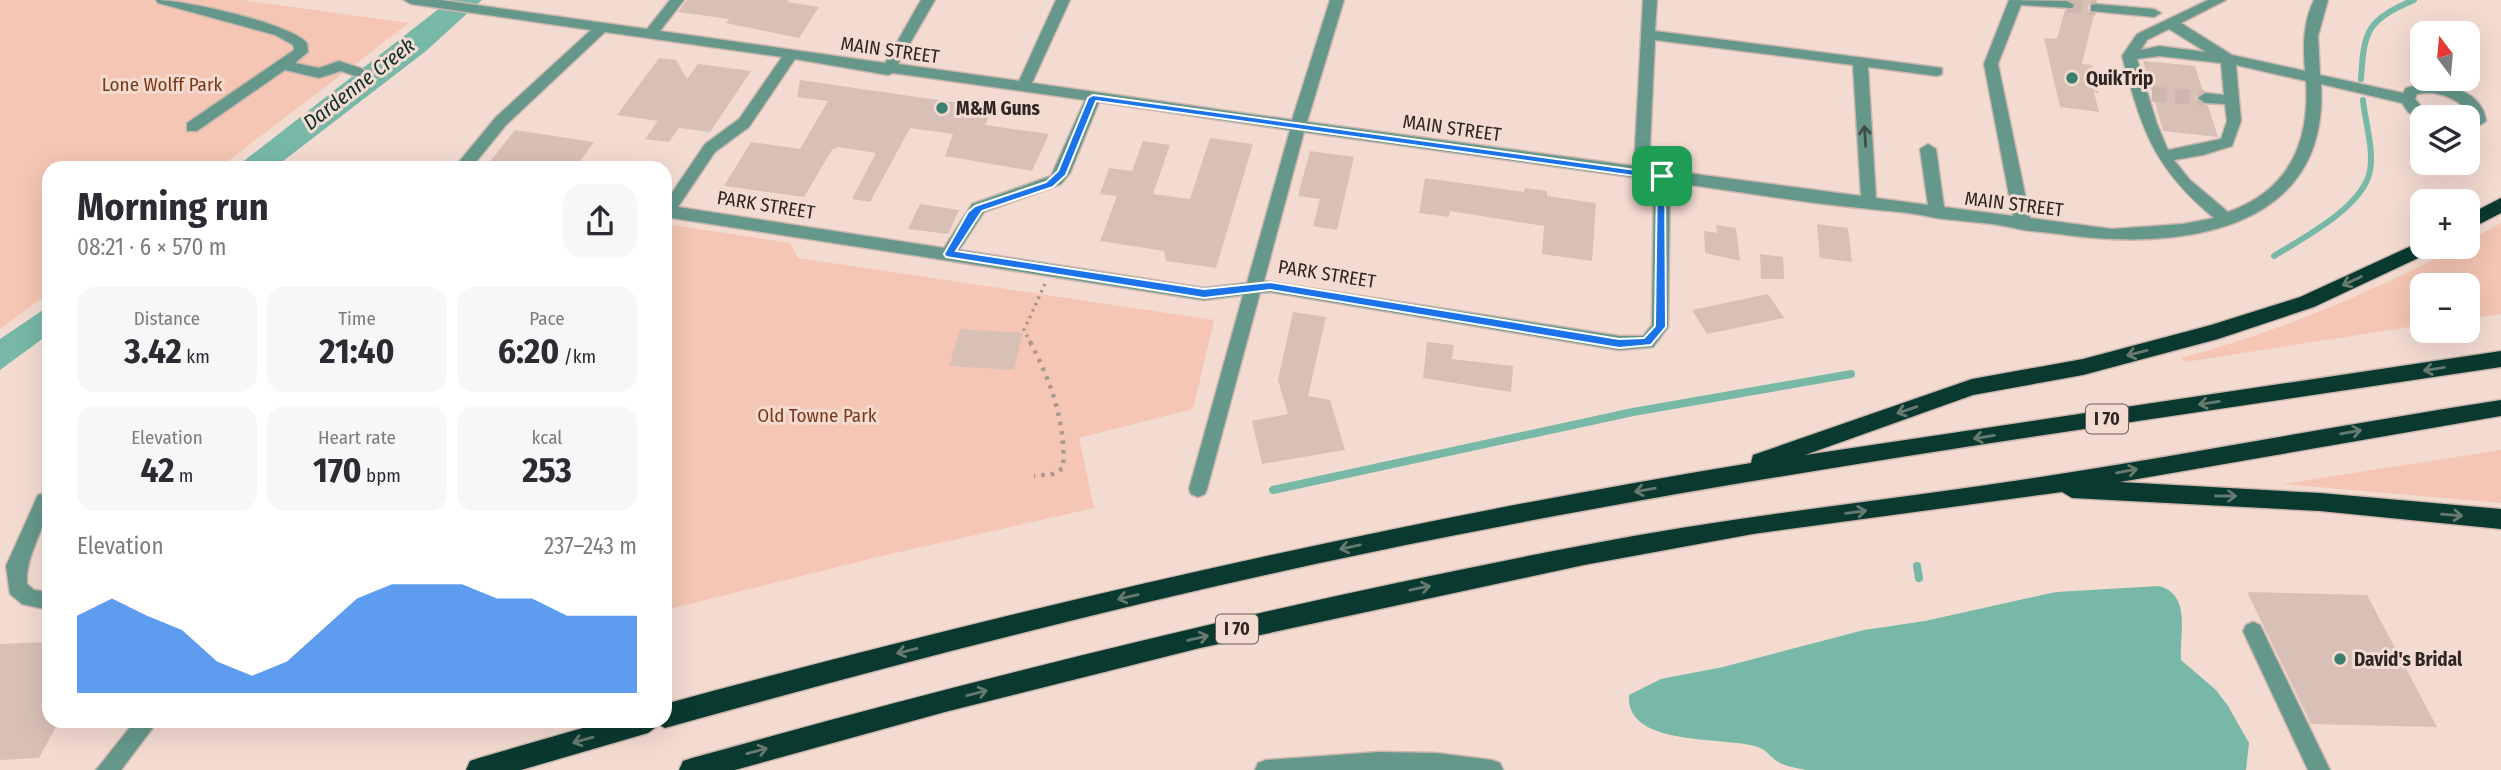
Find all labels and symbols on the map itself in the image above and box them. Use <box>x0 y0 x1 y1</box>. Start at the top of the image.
north arrow <box>2410 21 2480 91</box>
water label: Dardenne Creek <box>298 32 420 136</box>
street label: MAIN STREET <box>839 32 941 68</box>
place label: QuikTrip <box>2086 67 2153 90</box>
marker: QuikTrip <box>2064 70 2080 86</box>
park label: Lone Wolff Park <box>102 73 223 96</box>
place label: M&M Guns <box>956 97 1040 120</box>
marker: M&M Guns <box>934 100 950 116</box>
street label: MAIN STREET <box>1401 110 1503 146</box>
one-way arrow <box>1858 125 1871 148</box>
pin <box>1632 146 1692 206</box>
street label: PARK STREET <box>716 186 817 224</box>
street label: MAIN STREET <box>1963 187 2065 221</box>
street label: PARK STREET <box>1277 255 1378 293</box>
one-way arrow <box>2342 275 2363 288</box>
one-way arrow <box>2126 347 2148 360</box>
one-way arrow <box>2423 363 2445 376</box>
one-way arrow <box>2198 397 2220 410</box>
park label: Old Towne Park <box>757 404 877 427</box>
road number: I 70 <box>2086 404 2128 433</box>
one-way arrow <box>1897 405 1919 417</box>
one-way arrow <box>2339 425 2362 438</box>
one-way arrow <box>1973 431 1996 444</box>
one-way arrow <box>2115 464 2138 477</box>
one-way arrow <box>1635 484 1657 497</box>
one-way arrow <box>2214 489 2237 503</box>
one-way arrow <box>1844 505 1867 518</box>
one-way arrow <box>2441 508 2463 521</box>
one-way arrow <box>1339 540 1362 554</box>
one-way arrow <box>1408 581 1431 595</box>
one-way arrow <box>1117 591 1140 604</box>
road number: I 70 <box>1216 614 1258 644</box>
one-way arrow <box>1186 631 1209 645</box>
one-way arrow <box>896 645 919 658</box>
place label: David's Bridal <box>2354 648 2463 671</box>
marker: David's Bridal <box>2332 651 2348 667</box>
one-way arrow <box>965 686 988 699</box>
one-way arrow <box>572 734 594 747</box>
one-way arrow <box>746 744 768 757</box>

